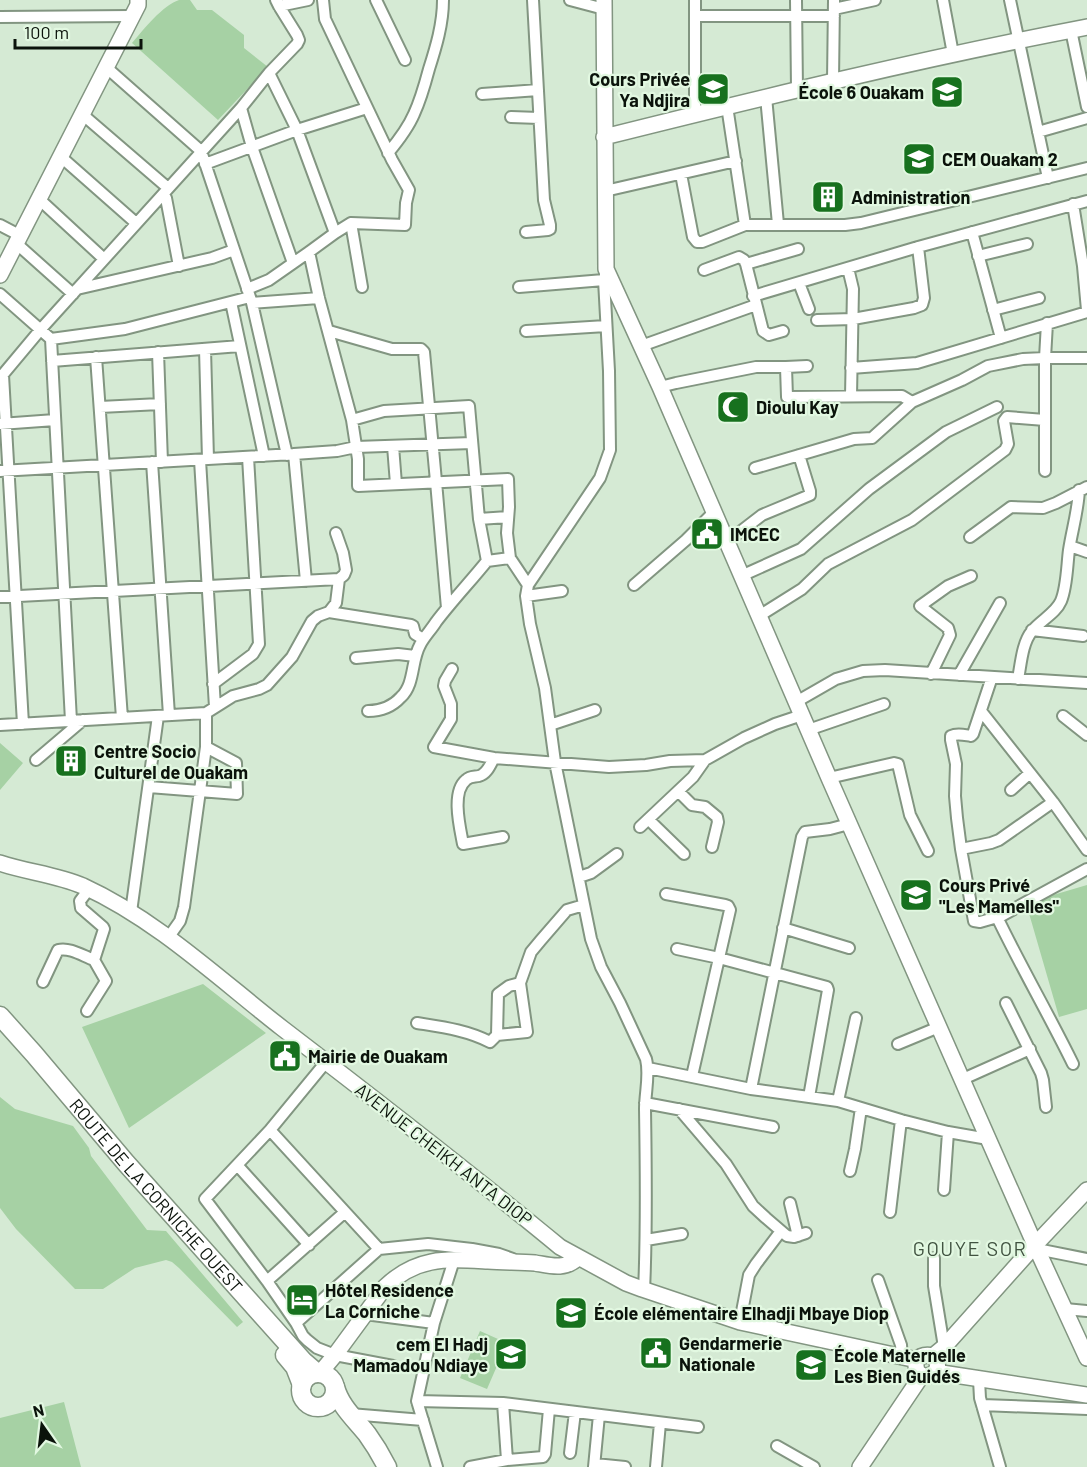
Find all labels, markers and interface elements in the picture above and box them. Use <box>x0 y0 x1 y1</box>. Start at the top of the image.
scale bar <box>15 12 141 50</box>
text: 100 m <box>24 21 69 43</box>
place label: Cours Privée Ya Ndjira <box>589 68 690 111</box>
school or university icon: Cours Privée Ya Ndjira <box>695 71 731 107</box>
school or university icon: École 6 Ouakam <box>929 74 965 110</box>
place label: École 6 Ouakam <box>799 81 924 103</box>
school or university icon: CEM Ouakam 2 <box>901 141 937 177</box>
place label: CEM Ouakam 2 <box>942 148 1058 170</box>
building icon: Administration <box>810 179 846 215</box>
place label: Administration <box>851 186 970 208</box>
mosque icon: Dioulu Kay <box>715 389 751 425</box>
place label: Dioulu Kay <box>756 396 839 418</box>
public building icon: IMCEC <box>689 516 725 552</box>
place label: IMCEC <box>730 523 780 545</box>
place label: Centre Socio Culturel de Ouakam <box>94 740 248 783</box>
building icon: Centre Socio Culturel de Ouakam <box>53 743 89 779</box>
place label: Cours Privé "Les Mamelles" <box>939 874 1060 917</box>
school or university icon: Cours Privé "Les Mamelles" <box>898 877 934 913</box>
public building icon: Mairie de Ouakam <box>267 1038 303 1074</box>
place label: Mairie de Ouakam <box>308 1045 448 1067</box>
street label: AVENUE CHEIKH ANTA DIOP <box>351 1078 537 1230</box>
street label: ROUTE DE LA CORNICHE OUEST <box>65 1094 247 1297</box>
district label: GOUYE SOR <box>913 1236 1027 1260</box>
place label: Hôtel Residence La Corniche <box>325 1279 454 1322</box>
hotel icon: Hôtel Residence La Corniche <box>284 1282 320 1318</box>
school or university icon: École elémentaire Elhadji Mbaye Diop <box>553 1295 589 1331</box>
place label: École elémentaire Elhadji Mbaye Diop <box>594 1302 889 1324</box>
place label: Gendarmerie Nationale <box>679 1332 782 1375</box>
place label: cem El Hadj Mamadou Ndiaye <box>353 1333 488 1376</box>
public building icon: Gendarmerie Nationale <box>638 1335 674 1371</box>
school or university icon: cem El Hadj Mamadou Ndiaye <box>493 1336 529 1372</box>
place label: École Maternelle Les Bien Guidés <box>834 1344 966 1387</box>
school or university icon: École Maternelle Les Bien Guidés <box>793 1347 829 1383</box>
north arrow <box>12 1395 72 1455</box>
text: N <box>31 1399 46 1420</box>

